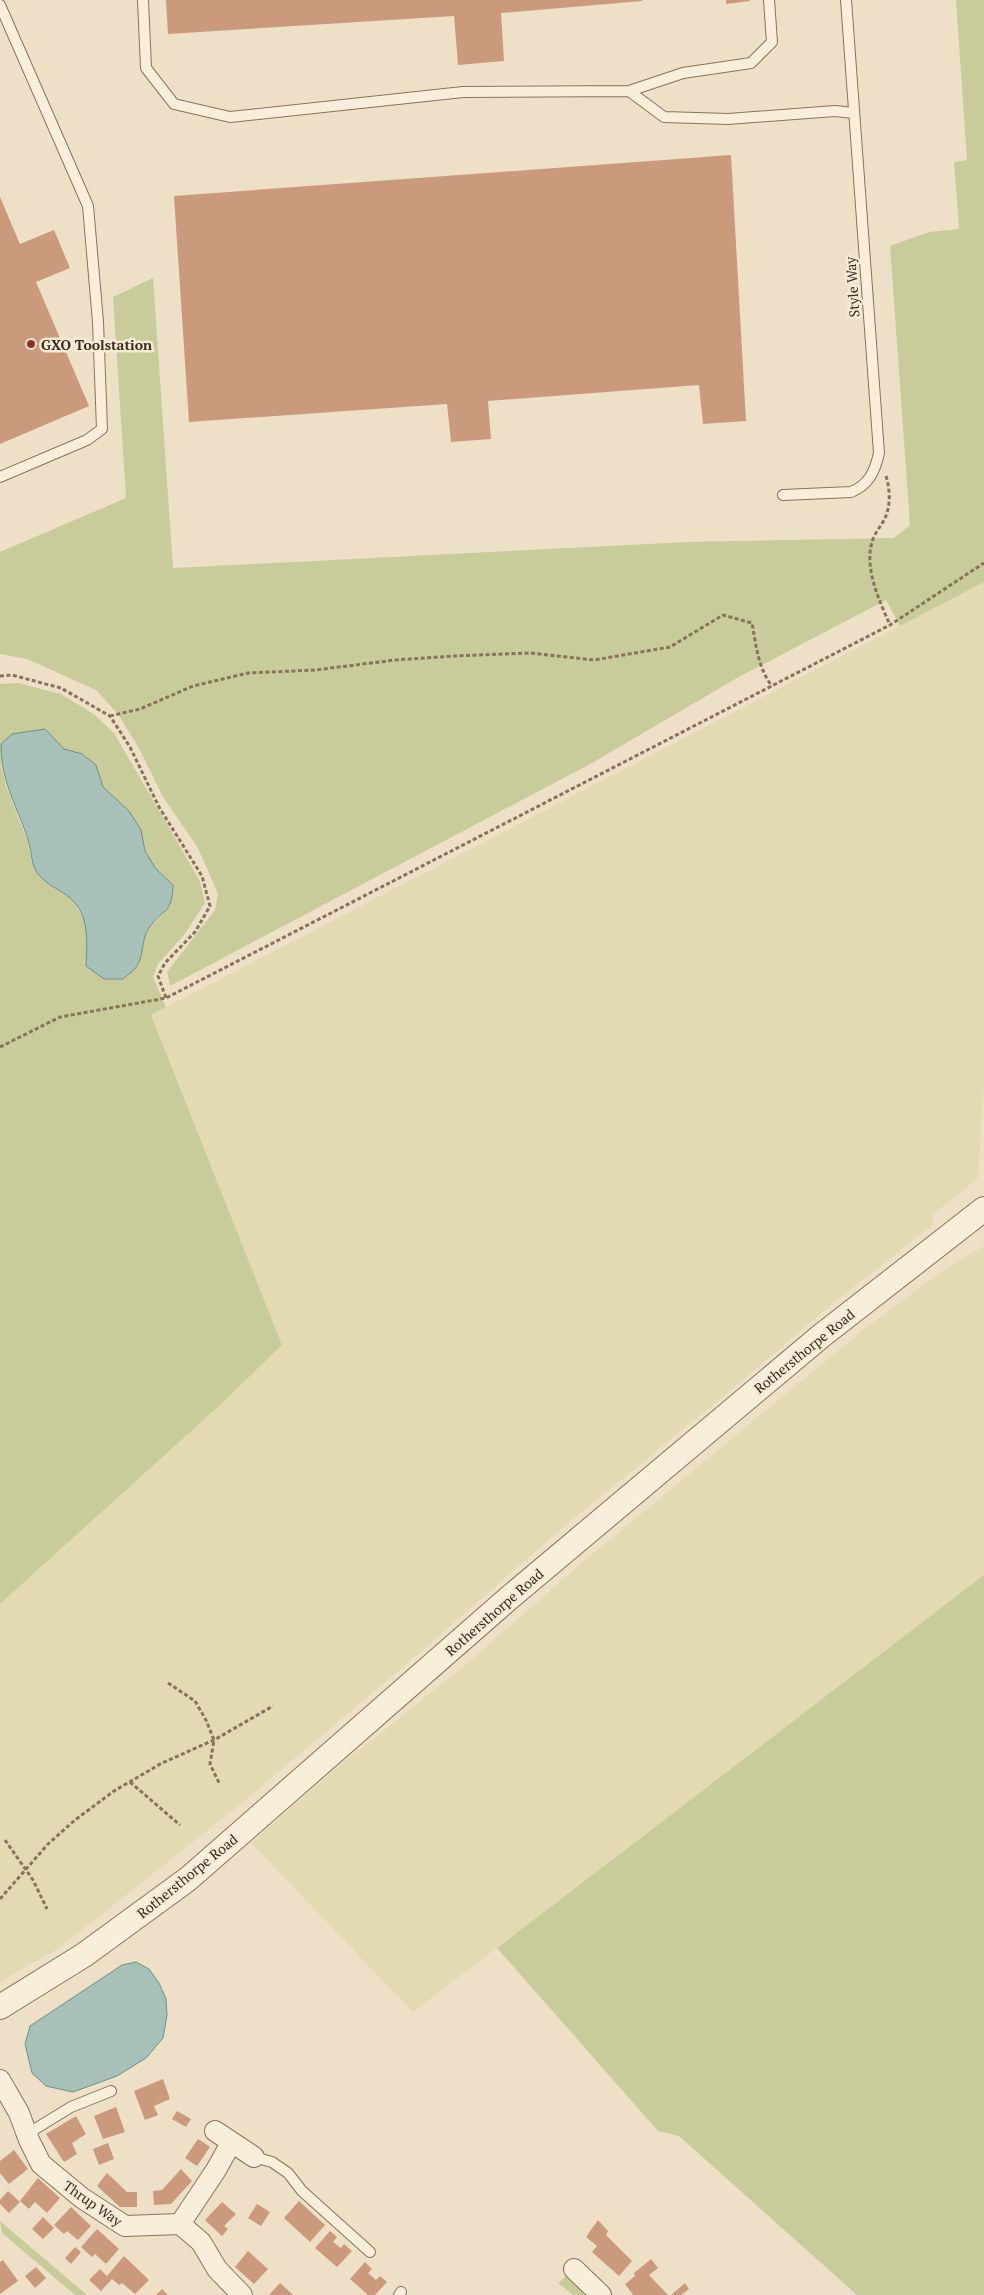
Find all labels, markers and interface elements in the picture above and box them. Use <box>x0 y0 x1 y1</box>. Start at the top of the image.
street label: Style Way <box>840 255 864 318</box>
place label: GXO Toolstation <box>41 335 152 354</box>
marker: GXO Toolstation <box>25 338 37 350</box>
street label: Rothersthorpe Road <box>750 1304 858 1397</box>
street label: Rothersthorpe Road <box>441 1564 547 1660</box>
street label: Rothersthorpe Road <box>133 1829 241 1922</box>
street label: Thrup Way <box>60 2176 127 2231</box>

